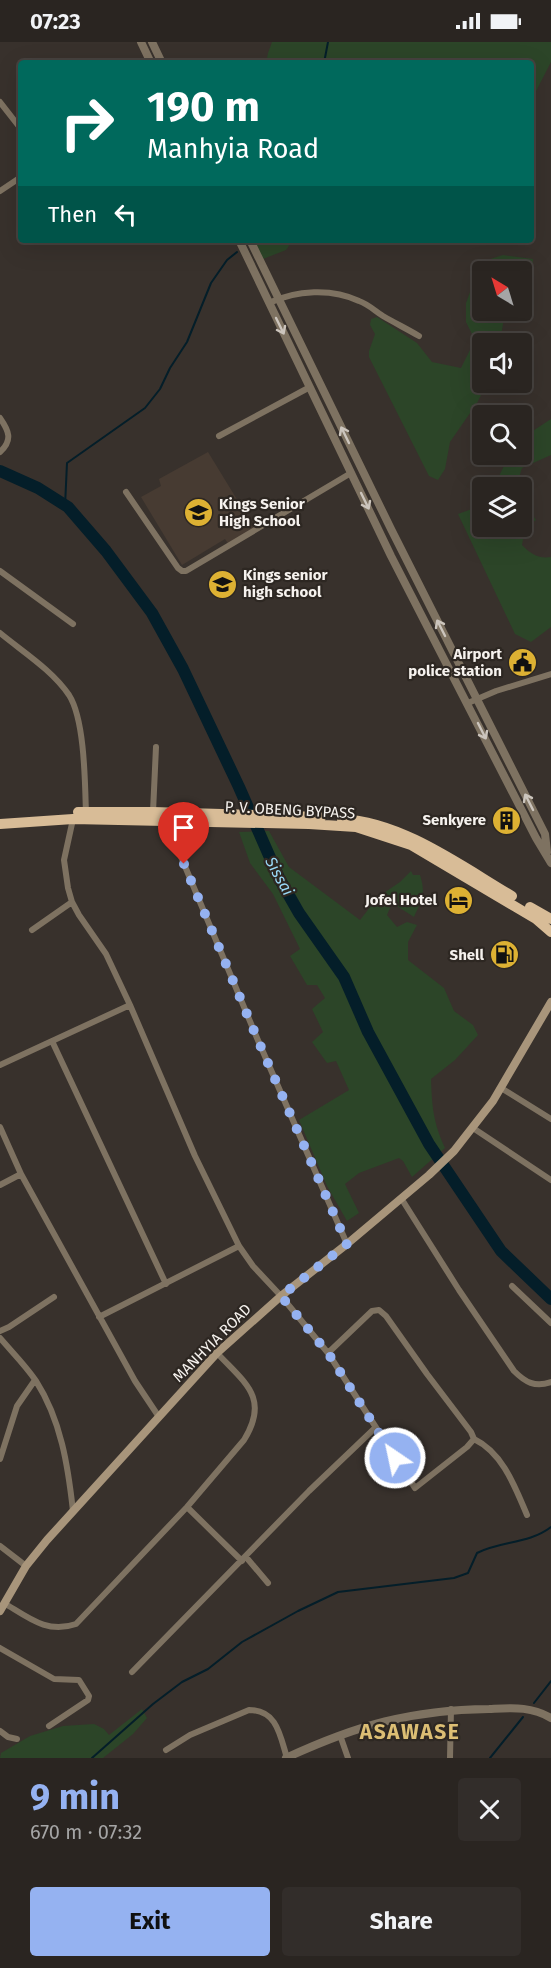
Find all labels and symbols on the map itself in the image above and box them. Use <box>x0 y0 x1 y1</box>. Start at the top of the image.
north arrow <box>472 261 532 321</box>
one-way arrow <box>275 316 286 334</box>
one-way arrow <box>338 426 350 444</box>
one-way arrow <box>359 492 371 510</box>
place label: Kings Senior High School <box>219 495 306 530</box>
school or university icon: Kings Senior High School <box>182 497 214 529</box>
place label: Kings senior high school <box>243 566 328 601</box>
school or university icon: Kings senior high school <box>206 568 238 600</box>
one-way arrow <box>435 620 447 637</box>
place label: Airport police station <box>408 645 502 680</box>
public building icon: Airport police station <box>507 647 539 679</box>
one-way arrow <box>476 722 488 739</box>
one-way arrow <box>522 794 534 812</box>
street label: P. V. OBENG BYPASS <box>224 798 356 822</box>
pin <box>158 802 209 864</box>
building icon: Senkyere <box>491 804 523 836</box>
place label: Senkyere <box>422 811 486 829</box>
water label: Sissai <box>261 853 298 899</box>
hotel icon: Jofel Hotel <box>442 884 474 916</box>
place label: Jofel Hotel <box>364 891 438 909</box>
fuel station icon: Shell <box>489 939 521 971</box>
place label: Shell <box>450 946 485 964</box>
street label: MANHYIA ROAD <box>169 1300 255 1386</box>
position arrow <box>363 1426 427 1490</box>
district label: ASAWASE <box>359 1719 460 1745</box>

